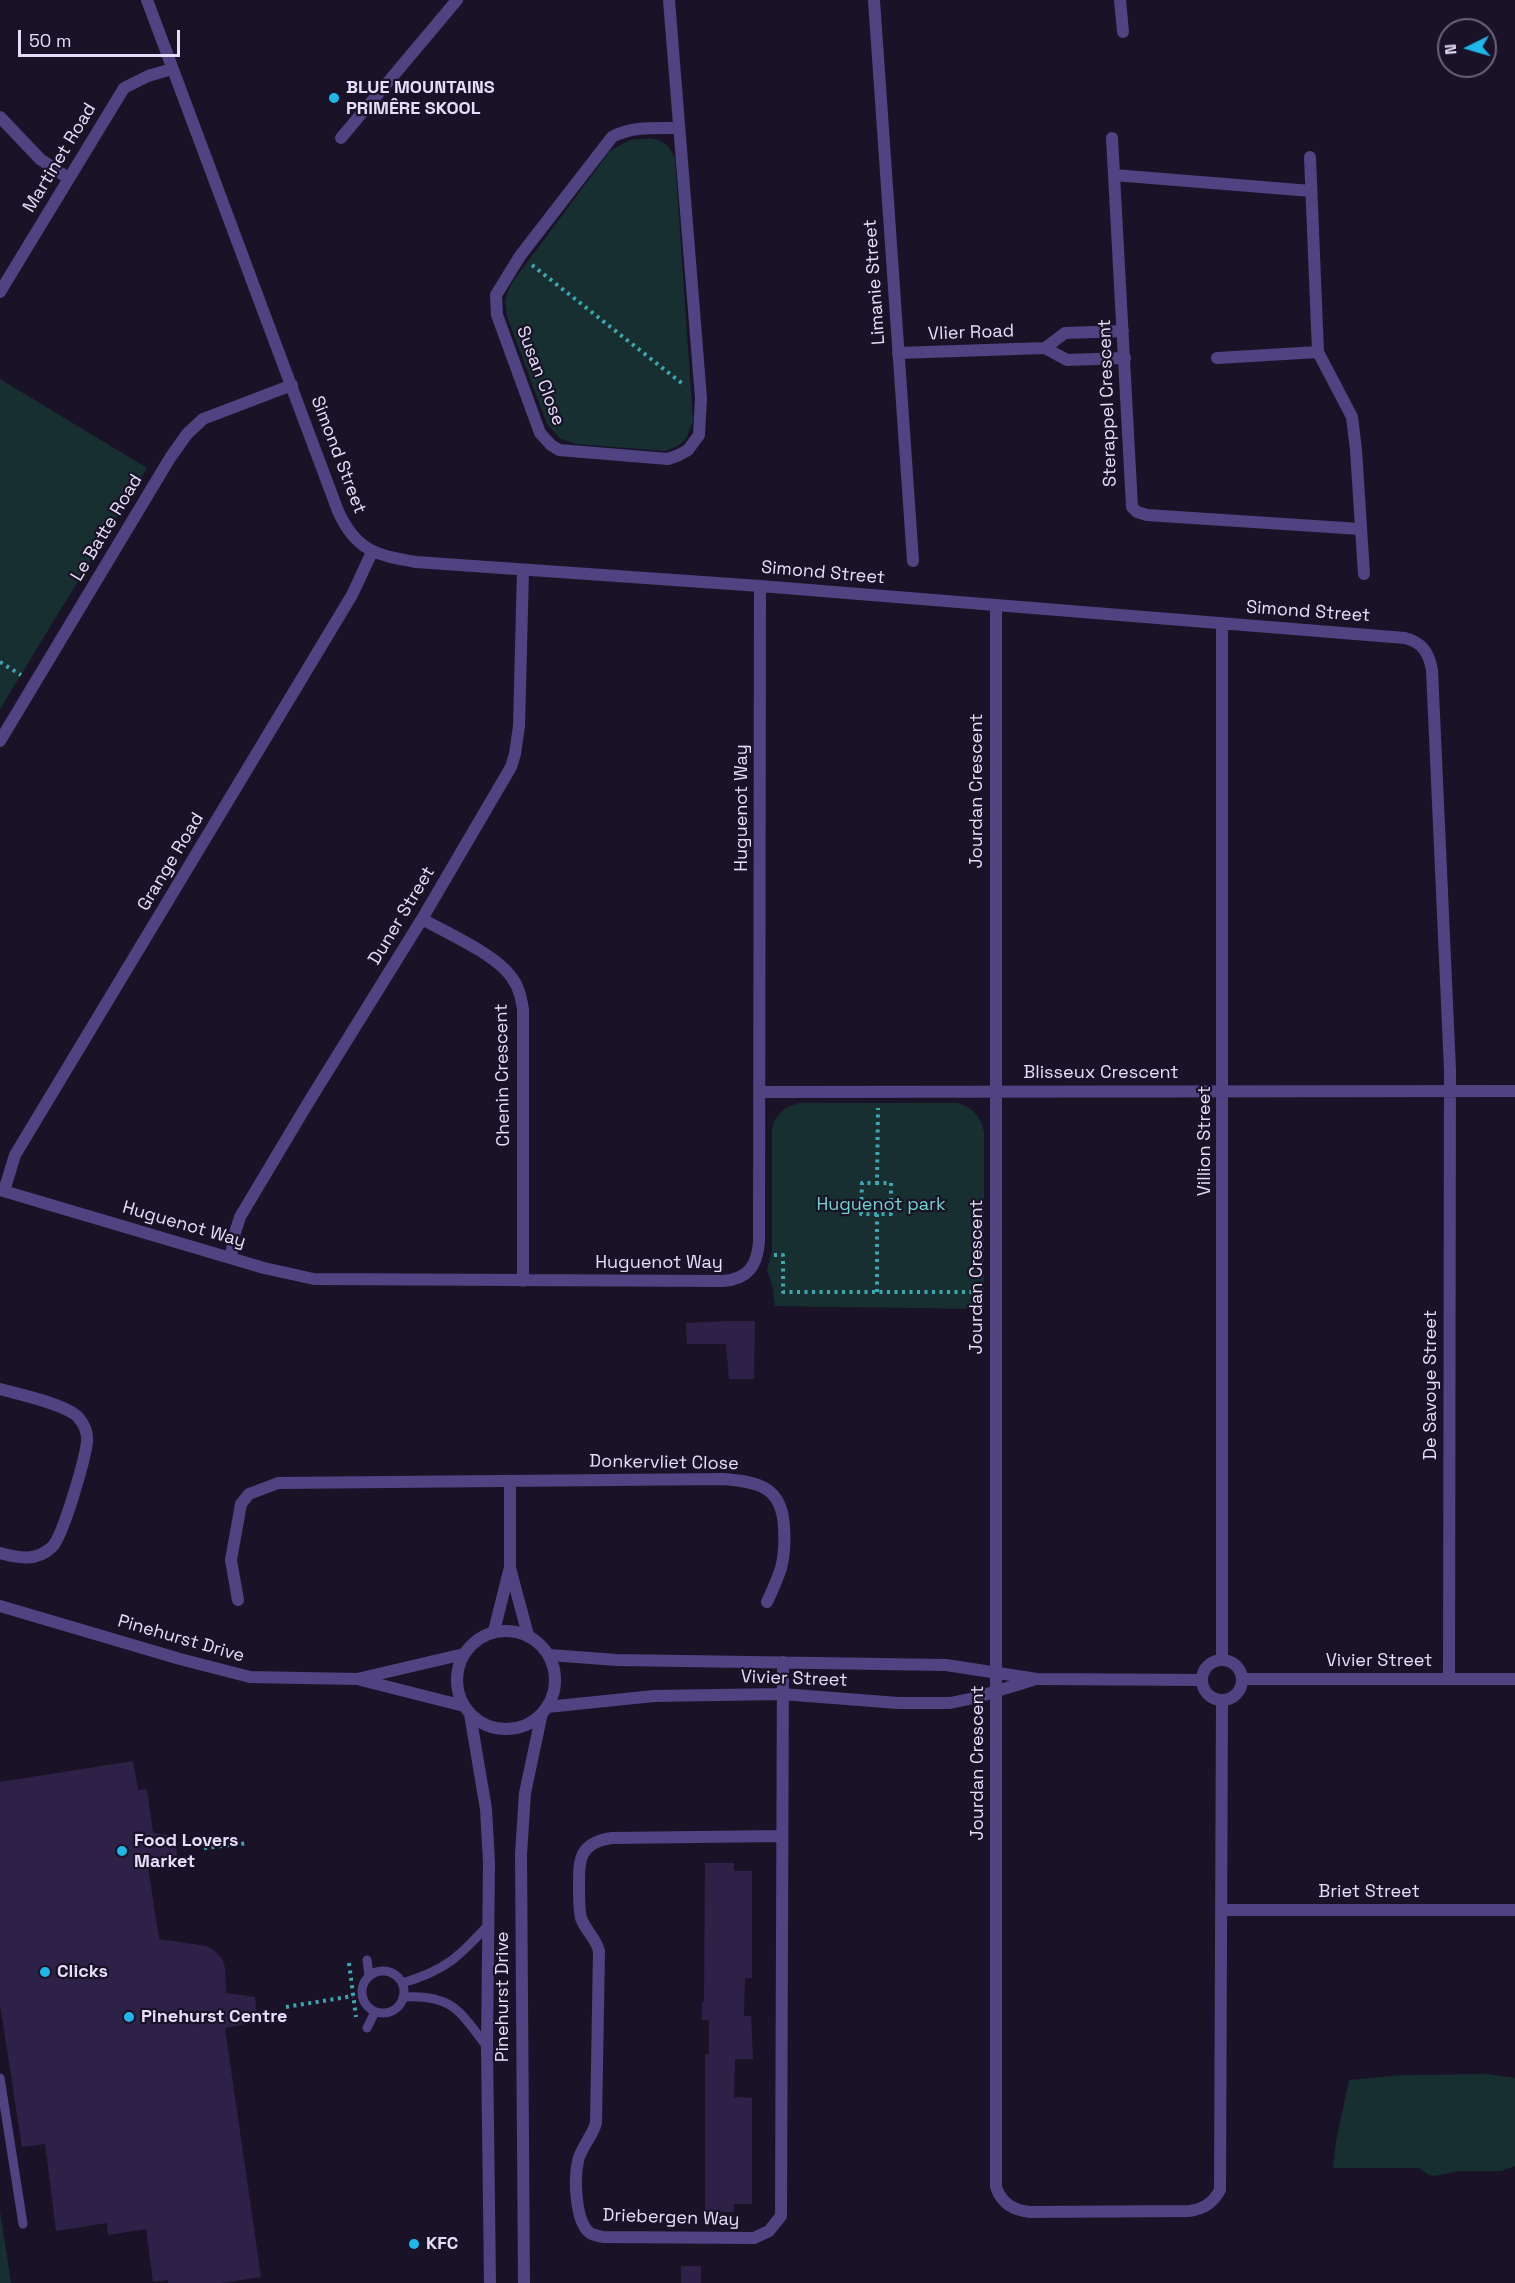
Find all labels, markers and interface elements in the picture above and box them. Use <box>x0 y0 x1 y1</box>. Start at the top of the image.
scale bar <box>21 18 183 56</box>
north arrow <box>1437 18 1497 78</box>
text: 50 m <box>29 29 71 52</box>
text: N <box>1440 43 1461 56</box>
place label: BLUE MOUNTAINS PRIMÊRE SKOOL <box>346 77 495 119</box>
marker: BLUE MOUNTAINS PRIMÊRE SKOOL <box>327 91 341 105</box>
street label: Martinet Road <box>19 99 101 217</box>
street label: Limanie Street <box>860 218 890 346</box>
street label: Sterappel Crescent <box>1094 319 1122 487</box>
street label: Vlier Road <box>928 321 1014 345</box>
street label: Susan Close <box>511 323 569 429</box>
street label: Simond Street <box>306 393 370 517</box>
street label: Le Batte Road <box>67 471 147 585</box>
street label: Simond Street <box>760 557 886 589</box>
street label: Simond Street <box>1245 597 1371 627</box>
street label: Jourdan Crescent <box>966 713 988 869</box>
street label: Huguenot Way <box>731 744 753 872</box>
street label: Grange Road <box>133 809 209 915</box>
street label: Duner Street <box>364 863 440 969</box>
street label: Chenin Crescent <box>491 1003 515 1147</box>
street label: Blisseux Crescent <box>1023 1062 1179 1084</box>
street label: Villion Street <box>1194 1086 1216 1196</box>
park label: Huguenot park <box>816 1194 946 1216</box>
street label: Huguenot Way <box>120 1197 248 1253</box>
street label: Jourdan Crescent <box>966 1199 988 1355</box>
street label: Huguenot Way <box>595 1252 723 1274</box>
street label: De Savoye Street <box>1420 1310 1442 1460</box>
street label: Donkervliet Close <box>589 1451 739 1475</box>
street label: Pinehurst Drive <box>115 1611 247 1667</box>
street label: Vivier Street <box>1326 1650 1432 1672</box>
street label: Vivier Street <box>740 1666 848 1692</box>
street label: Jourdan Crescent <box>967 1685 989 1841</box>
place label: Food Lovers Market <box>134 1830 238 1872</box>
marker: Food Lovers Market <box>115 1844 129 1858</box>
street label: Briet Street <box>1318 1881 1420 1903</box>
street label: Pinehurst Drive <box>492 1932 514 2062</box>
place label: Clicks <box>57 1961 108 1983</box>
marker: Clicks <box>38 1965 52 1979</box>
place label: Pinehurst Centre <box>141 2006 287 2028</box>
marker: Pinehurst Centre <box>122 2010 136 2024</box>
street label: Driebergen Way <box>602 2205 740 2231</box>
place label: KFC <box>426 2233 458 2255</box>
marker: KFC <box>407 2237 421 2251</box>

